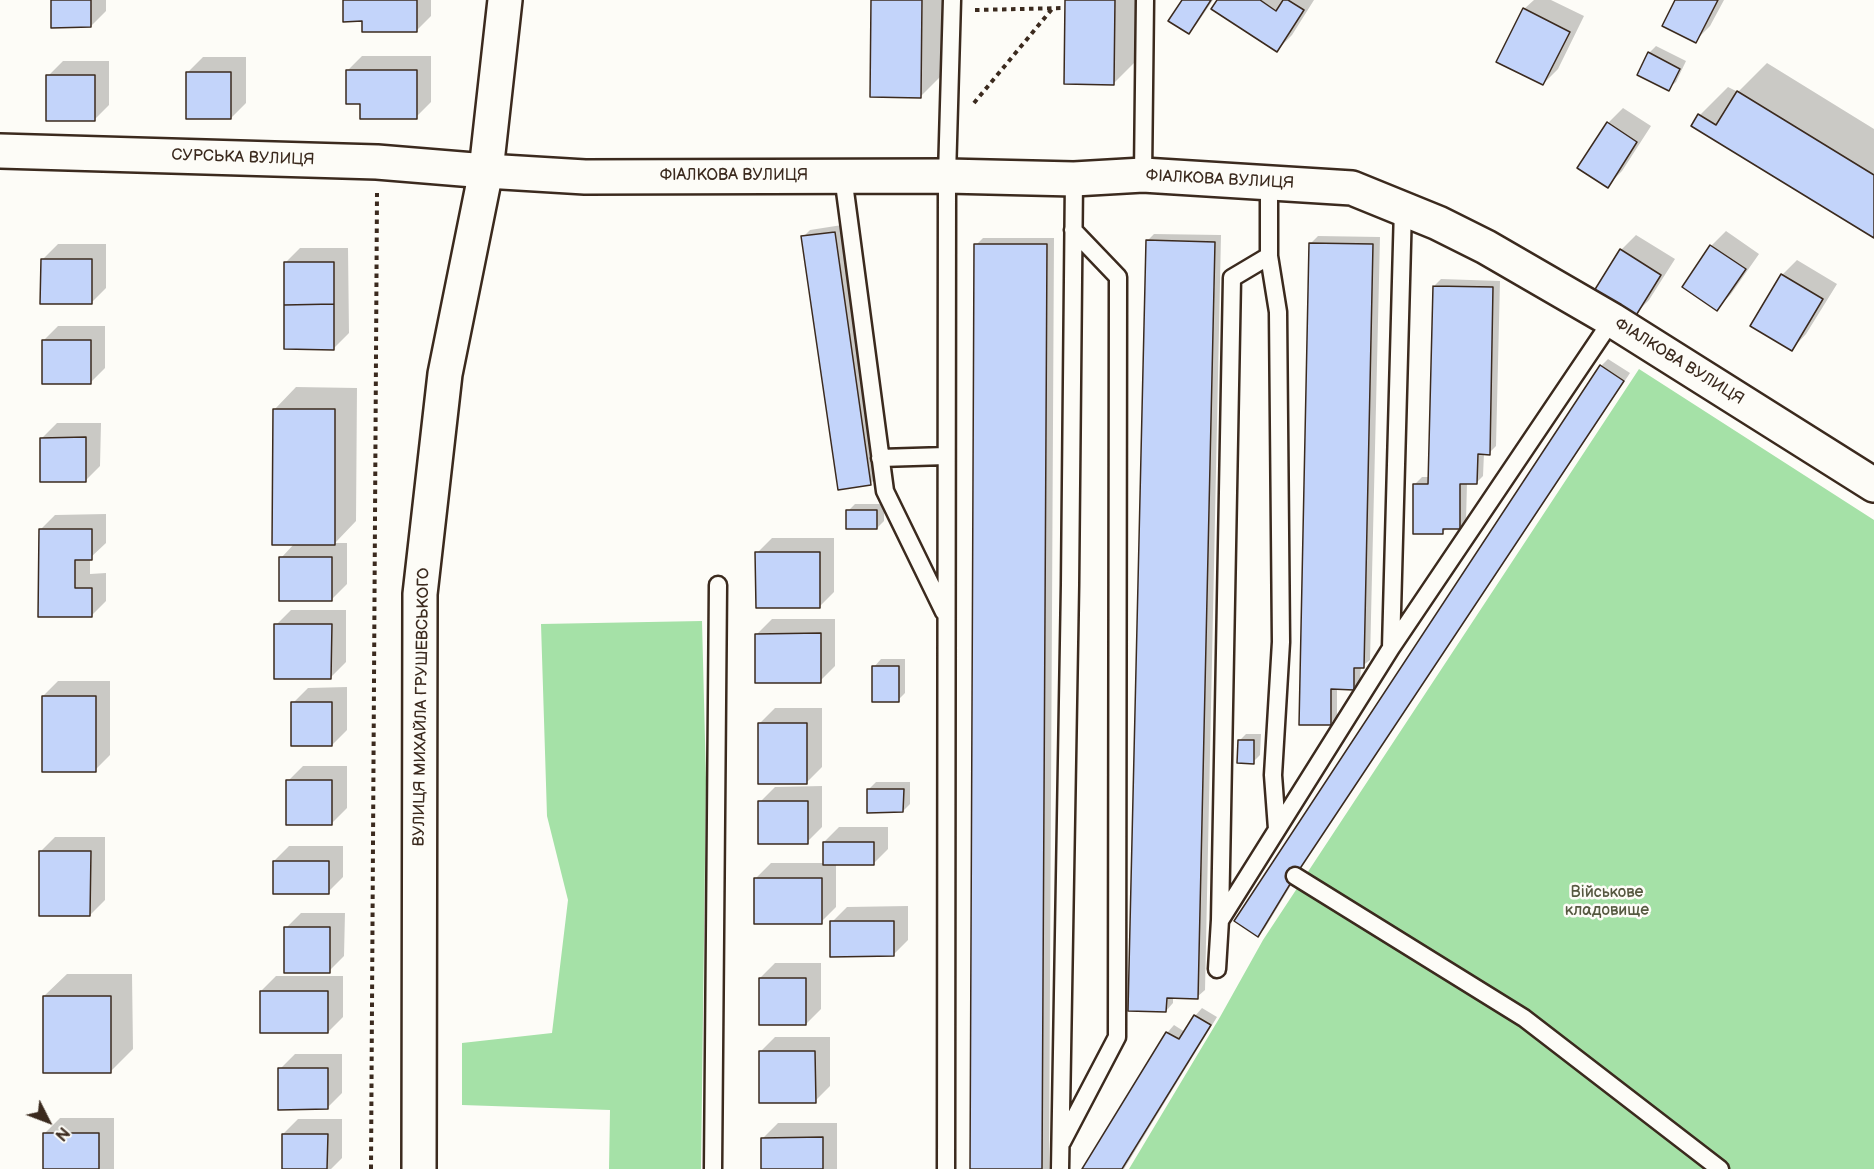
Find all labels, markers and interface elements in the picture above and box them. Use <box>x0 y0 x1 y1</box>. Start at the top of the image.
street label: СУРСЬКА ВУЛИЦЯ <box>171 146 315 170</box>
street label: ФІАЛКОВА ВУЛИЦЯ <box>660 166 808 186</box>
street label: ФІАЛКОВА ВУЛИЦЯ <box>1145 167 1295 193</box>
street label: ФІАЛКОВА ВУЛИЦЯ <box>1611 314 1747 410</box>
street label: ВУЛИЦЯ МИХАЙЛА ГРУШЕВСЬКОГО <box>410 567 434 847</box>
park label: Військове кладовище <box>1565 883 1649 921</box>
north arrow <box>18 1091 78 1151</box>
text: N <box>51 1123 73 1144</box>

